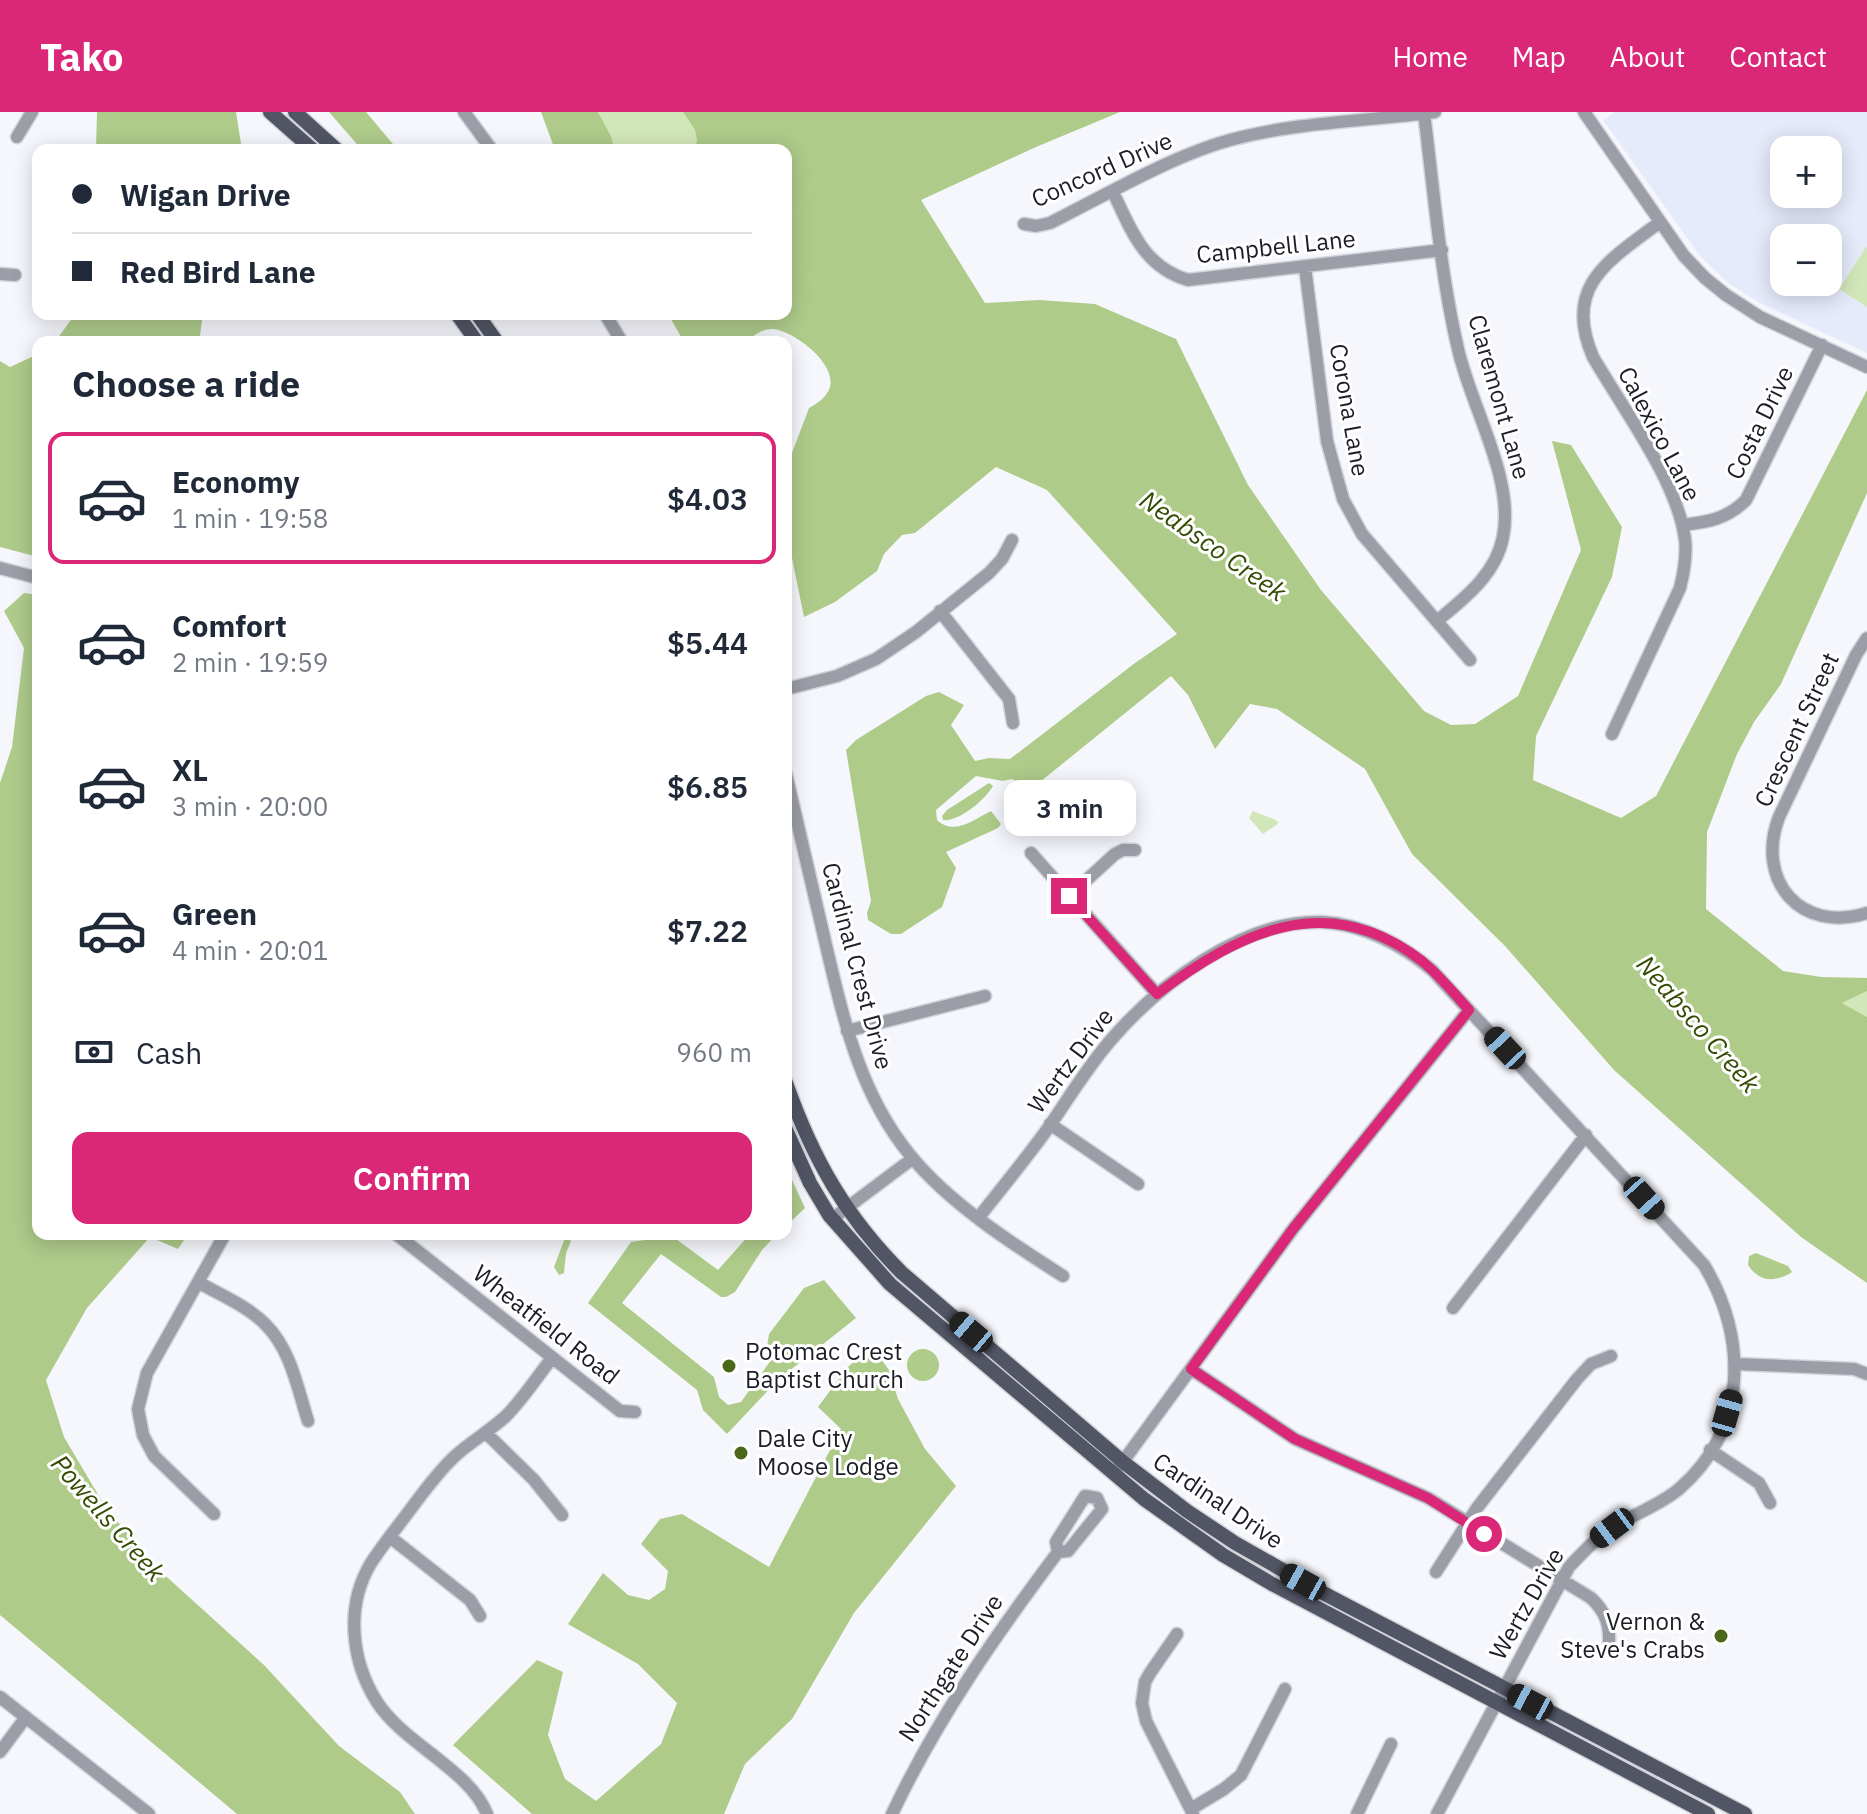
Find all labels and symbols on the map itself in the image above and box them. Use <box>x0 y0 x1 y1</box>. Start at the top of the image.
street label: Concord Drive <box>1026 124 1177 214</box>
street label: Campbell Lane <box>1195 222 1357 270</box>
street label: Claremont Lane <box>1461 311 1539 483</box>
street label: Corona Lane <box>1323 341 1377 479</box>
street label: Calexico Lane <box>1611 361 1709 506</box>
street label: Costa Drive <box>1718 361 1800 485</box>
water label: Neabsco Creek <box>1134 482 1294 609</box>
street label: Crescent Street <box>1746 647 1846 812</box>
callout: 3 min <box>1003 780 1135 836</box>
street label: Cardinal Crest Drive <box>815 859 901 1073</box>
route end <box>1051 878 1087 914</box>
water label: Neabsco Creek <box>1630 948 1768 1100</box>
street label: Wertz Drive <box>1020 1001 1120 1120</box>
car <box>1480 1022 1530 1074</box>
car <box>1619 1172 1669 1224</box>
street label: Wheatfield Road <box>467 1257 626 1391</box>
car <box>945 1307 997 1357</box>
place label: Potomac Crest Baptist Church <box>745 1335 904 1395</box>
marker: Potomac Crest Baptist Church <box>720 1357 738 1375</box>
car <box>1709 1387 1745 1439</box>
place label: Dale City Moose Lodge <box>757 1422 899 1482</box>
marker: Dale City Moose Lodge <box>732 1444 750 1462</box>
street label: Cardinal Drive <box>1147 1445 1290 1556</box>
water label: Powells Creek <box>44 1447 174 1588</box>
car <box>1586 1504 1638 1552</box>
route start <box>1466 1516 1502 1552</box>
street label: Wertz Drive <box>1481 1542 1571 1665</box>
car <box>1276 1560 1330 1604</box>
street label: Northgate Drive <box>891 1588 1010 1747</box>
place label: Vernon & Steve's Crabs <box>1560 1605 1705 1665</box>
marker: Vernon & Steve's Crabs <box>1712 1627 1730 1645</box>
car <box>1503 1680 1557 1724</box>

